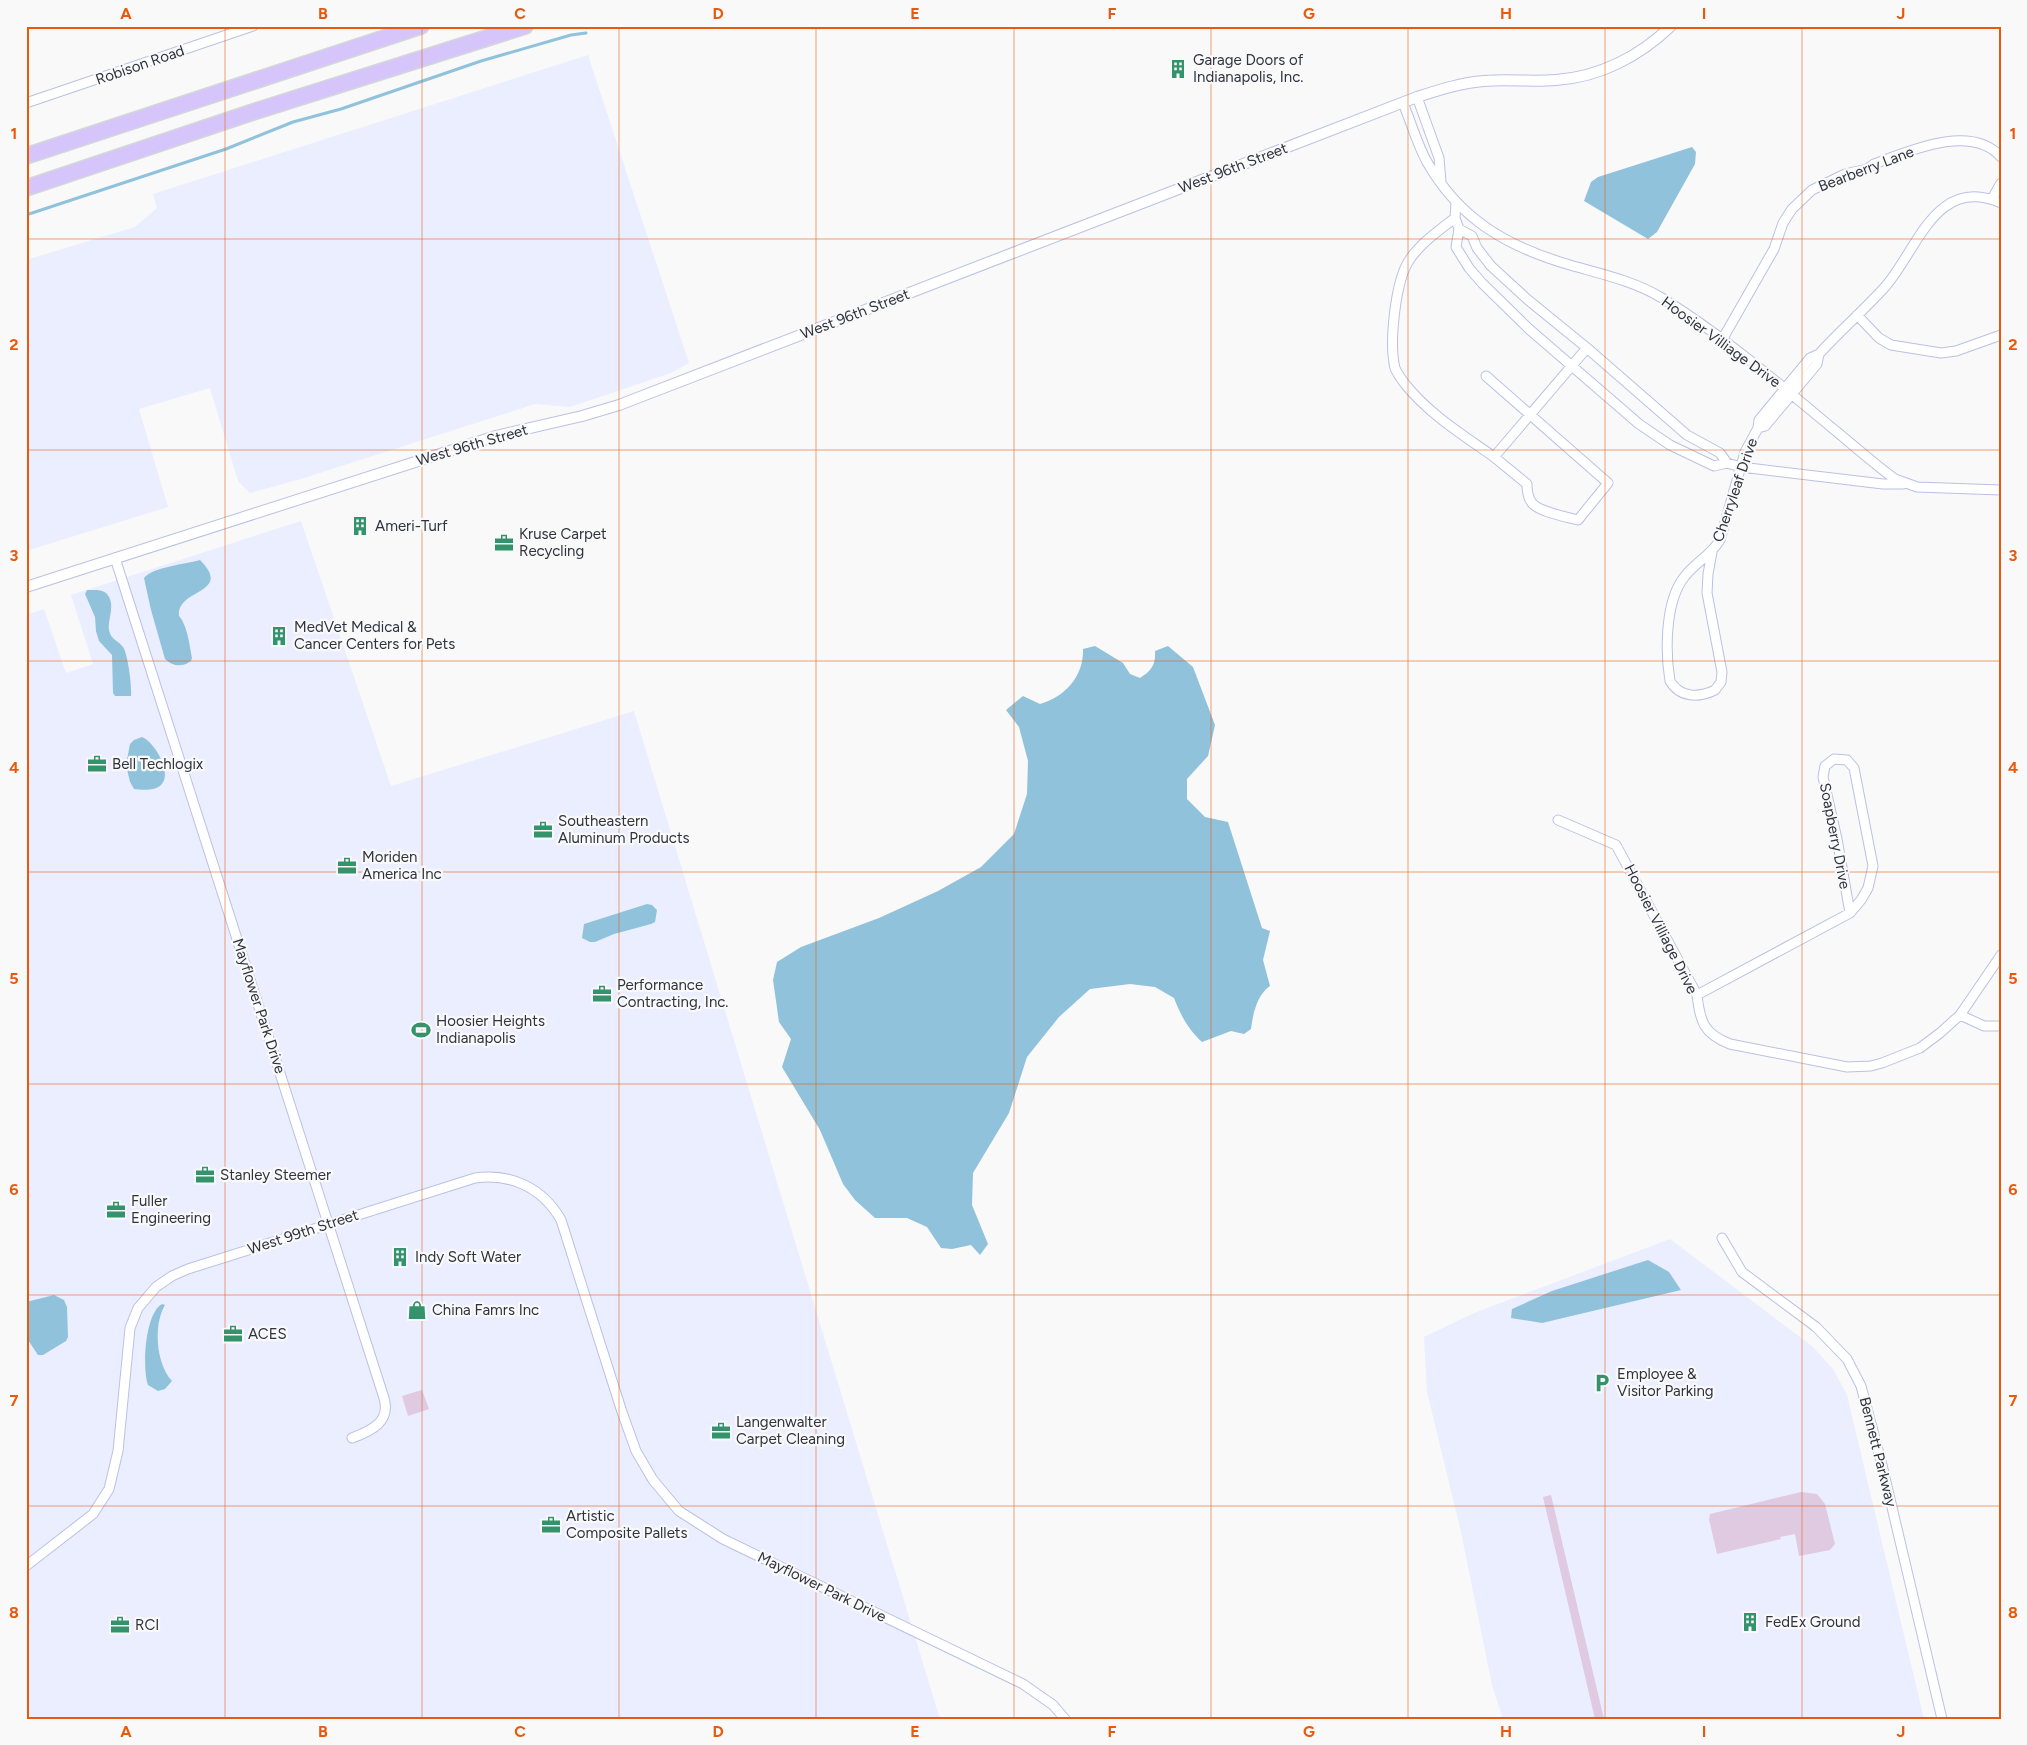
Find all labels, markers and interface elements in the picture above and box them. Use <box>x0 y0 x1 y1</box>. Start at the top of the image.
text: A <box>120 4 132 23</box>
text: B <box>318 4 328 23</box>
text: C <box>514 4 526 23</box>
text: D <box>712 4 724 23</box>
text: E <box>910 4 920 23</box>
text: F <box>1108 4 1117 23</box>
text: G <box>1303 4 1315 23</box>
text: H <box>1500 4 1512 23</box>
text: I <box>1702 4 1706 23</box>
text: J <box>1897 4 1905 23</box>
street label: Robison Road <box>93 41 187 89</box>
place label: Garage Doors of Indianapolis, Inc. <box>1193 51 1304 86</box>
building icon: Garage Doors of Indianapolis, Inc. <box>1167 58 1189 80</box>
text: 1 <box>11 124 17 143</box>
text: 1 <box>2010 124 2016 143</box>
street label: West 96th Street <box>1176 139 1290 197</box>
street label: Bearberry Lane <box>1816 143 1916 195</box>
street label: West 96th Street <box>798 285 912 343</box>
street label: Hoosier Villiage Drive <box>1658 293 1784 391</box>
text: 2 <box>9 335 19 354</box>
text: 2 <box>2008 335 2018 354</box>
street label: West 96th Street <box>414 420 530 470</box>
street label: Cherryleaf Drive <box>1709 436 1761 544</box>
building icon: Ameri-Turf <box>349 515 371 537</box>
place label: Ameri-Turf <box>375 517 448 535</box>
place label: Kruse Carpet Recycling <box>519 525 607 560</box>
office icon: Kruse Carpet Recycling <box>493 532 515 554</box>
text: 3 <box>10 546 19 565</box>
text: 3 <box>2009 546 2018 565</box>
place label: MedVet Medical & Cancer Centers for Pets <box>294 618 455 653</box>
building icon: MedVet Medical & Cancer Centers for Pets <box>268 625 290 647</box>
office icon: Bell Techlogix <box>86 753 108 775</box>
place label: Bell Techlogix <box>112 755 203 773</box>
text: 4 <box>9 758 19 777</box>
text: 4 <box>2008 758 2018 777</box>
street label: Soapberry Drive <box>1816 781 1854 891</box>
place label: Southeastern Aluminum Products <box>558 812 690 847</box>
office icon: Southeastern Aluminum Products <box>532 819 554 841</box>
place label: Moriden America Inc <box>362 848 442 883</box>
office icon: Moriden America Inc <box>336 855 358 877</box>
street label: Hoosier Villiage Drive <box>1620 861 1702 997</box>
street label: Mayflower Park Drive <box>229 936 289 1076</box>
text: 5 <box>9 969 19 988</box>
text: 5 <box>2008 969 2018 988</box>
place label: Performance Contracting, Inc. <box>617 976 728 1011</box>
office icon: Performance Contracting, Inc. <box>591 983 613 1005</box>
place label: Hoosier Heights Indianapolis <box>436 1012 545 1047</box>
sports icon: Hoosier Heights Indianapolis <box>410 1019 432 1041</box>
office icon: Stanley Steemer <box>194 1164 216 1186</box>
place label: Stanley Steemer <box>220 1166 331 1184</box>
text: 6 <box>9 1180 19 1199</box>
text: 6 <box>2008 1180 2018 1199</box>
place label: Fuller Engineering <box>131 1192 211 1227</box>
office icon: Fuller Engineering <box>105 1199 127 1221</box>
street label: West 99th Street <box>245 1206 361 1258</box>
building icon: Indy Soft Water <box>389 1246 411 1268</box>
place label: Indy Soft Water <box>415 1248 521 1266</box>
shop icon: China Famrs Inc <box>406 1299 428 1321</box>
place label: China Famrs Inc <box>432 1301 539 1319</box>
office icon: ACES <box>222 1323 244 1345</box>
place label: ACES <box>248 1325 287 1343</box>
place label: Employee & Visitor Parking <box>1617 1365 1714 1400</box>
parking icon: Employee & Visitor Parking <box>1591 1372 1613 1394</box>
text: 7 <box>10 1391 19 1410</box>
text: 7 <box>2009 1391 2018 1410</box>
street label: Bennett Parkway <box>1856 1395 1900 1509</box>
place label: Langenwalter Carpet Cleaning <box>736 1413 845 1448</box>
office icon: Langenwalter Carpet Cleaning <box>710 1420 732 1442</box>
place label: Artistic Composite Pallets <box>566 1507 687 1542</box>
office icon: Artistic Composite Pallets <box>540 1514 562 1536</box>
street label: Mayflower Park Drive <box>755 1548 889 1626</box>
text: 8 <box>9 1603 19 1622</box>
text: 8 <box>2008 1603 2018 1622</box>
building icon: FedEx Ground <box>1739 1611 1761 1633</box>
place label: FedEx Ground <box>1765 1613 1860 1631</box>
office icon: RCI <box>109 1614 131 1636</box>
place label: RCI <box>135 1616 159 1634</box>
text: A <box>120 1722 132 1741</box>
text: B <box>318 1722 328 1741</box>
text: C <box>514 1722 526 1741</box>
text: D <box>712 1722 724 1741</box>
text: E <box>910 1722 920 1741</box>
text: F <box>1108 1722 1117 1741</box>
text: G <box>1303 1722 1315 1741</box>
text: H <box>1500 1722 1512 1741</box>
text: I <box>1702 1722 1706 1741</box>
text: J <box>1897 1722 1905 1741</box>

